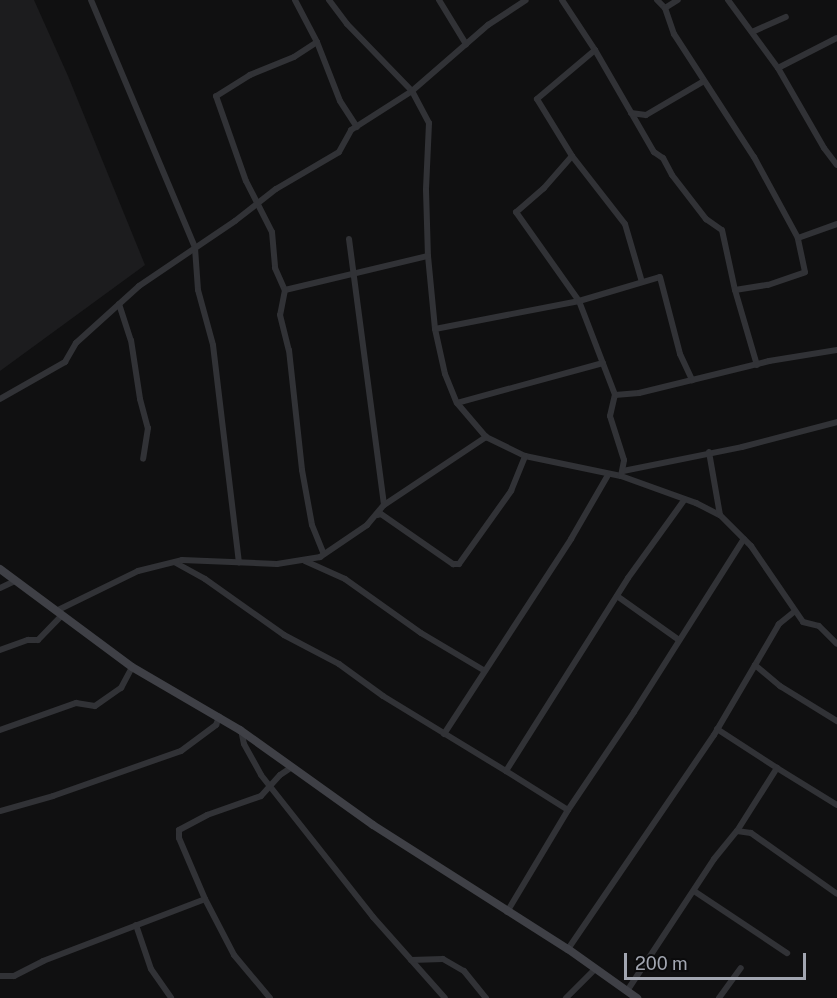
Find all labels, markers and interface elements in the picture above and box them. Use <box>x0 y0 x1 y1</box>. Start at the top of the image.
scale bar <box>627 941 808 979</box>
text: 200 m <box>635 953 688 974</box>

